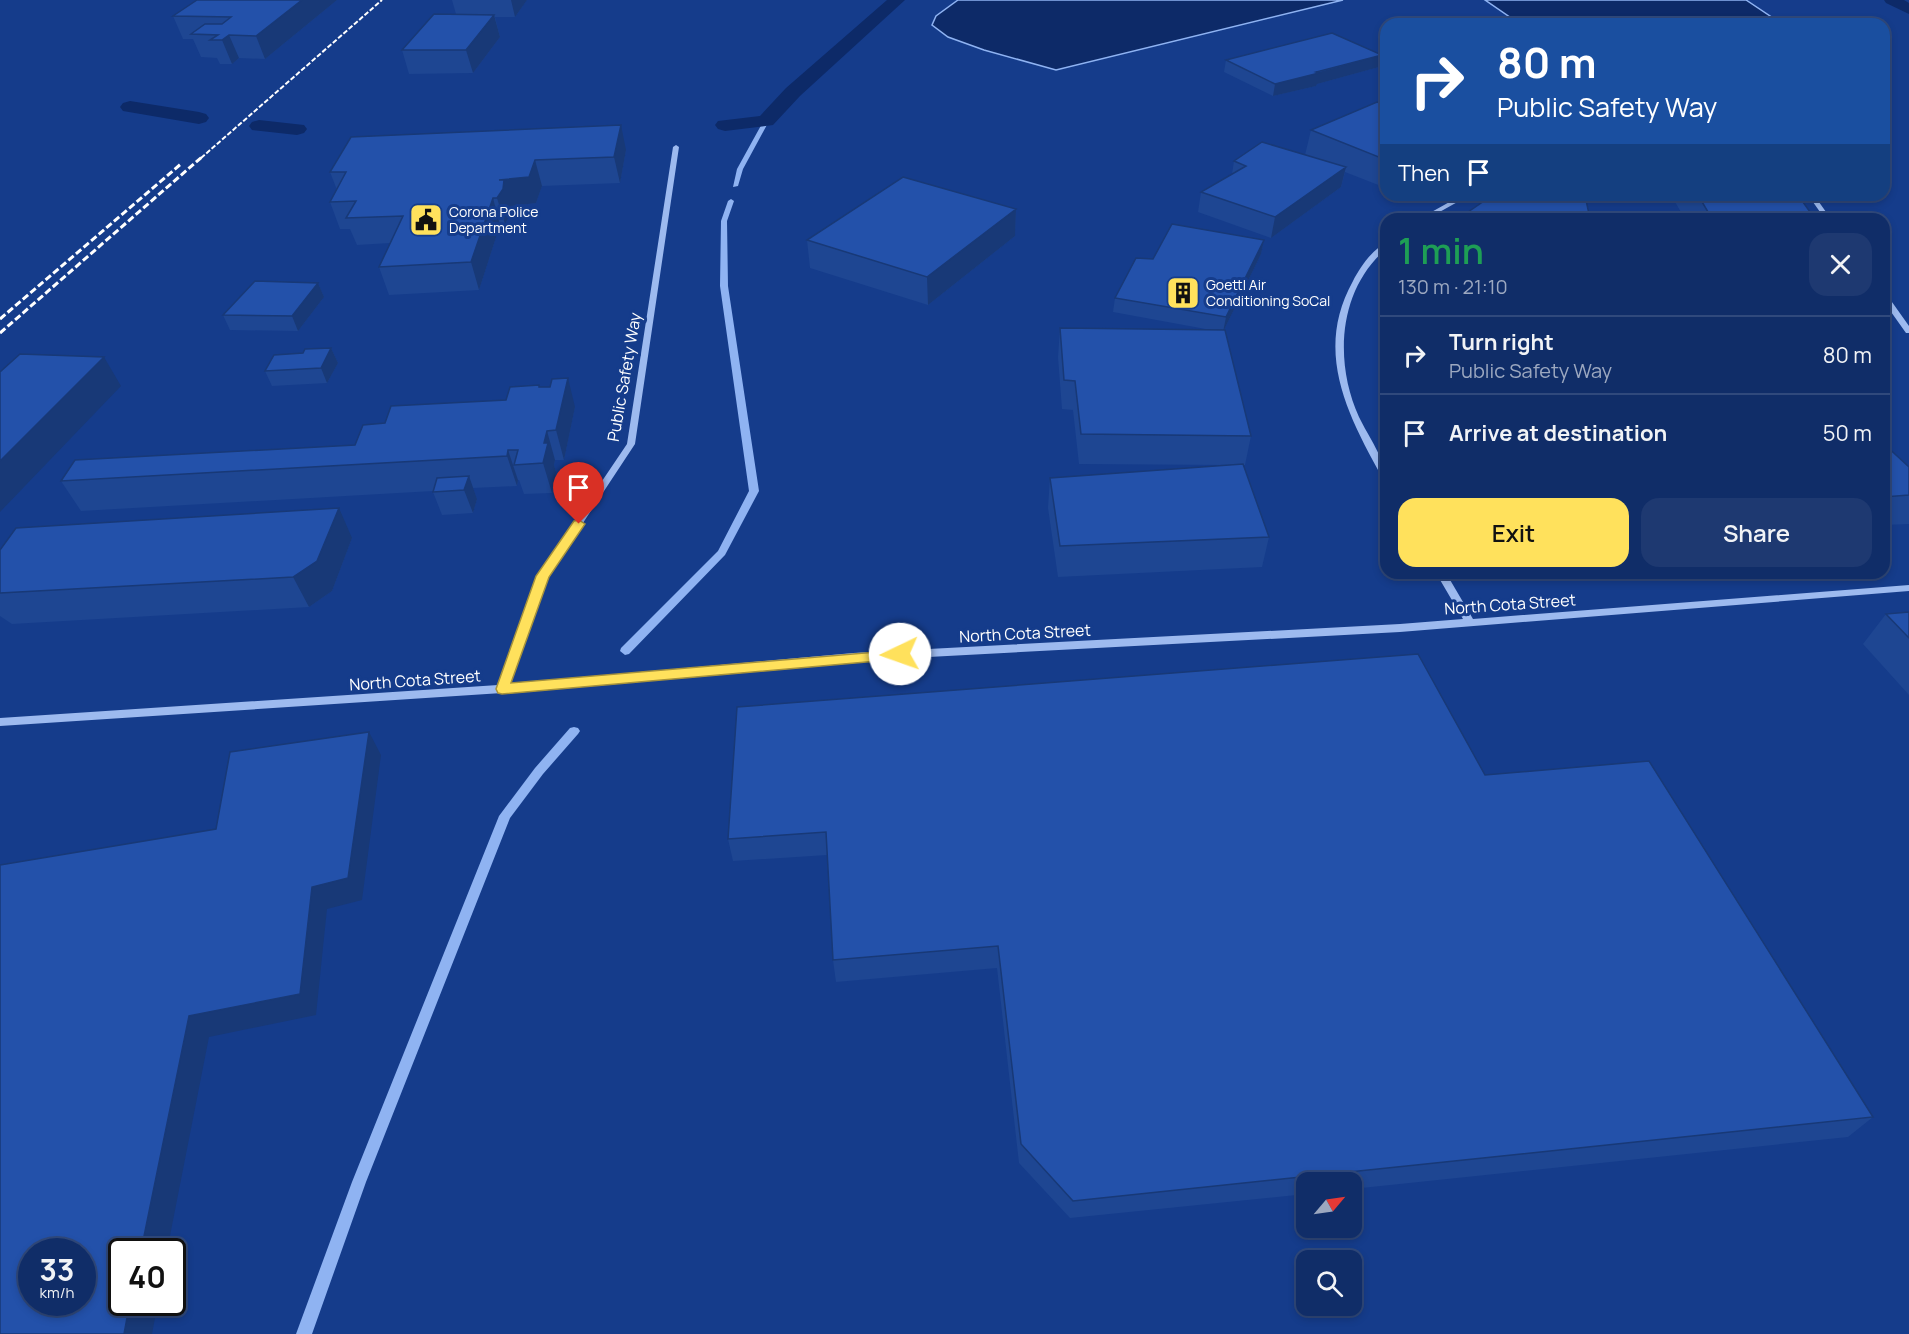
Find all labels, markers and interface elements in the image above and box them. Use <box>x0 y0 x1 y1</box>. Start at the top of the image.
text: 80 m <box>1497 33 1597 91</box>
icon: right <box>1398 42 1476 120</box>
text: Public Safety Way <box>1497 88 1717 125</box>
icon: arrive <box>1462 156 1495 189</box>
text: Then <box>1398 158 1450 188</box>
public building icon: Corona Police Department <box>408 202 444 238</box>
place label: Corona Police Department <box>449 202 538 237</box>
text: 1 min <box>1398 226 1484 275</box>
button: close <box>1809 233 1872 296</box>
text: 130 m · 21:10 <box>1398 273 1508 300</box>
building icon: Goettl Air Conditioning SoCal <box>1165 275 1201 311</box>
place label: Goettl Air Conditioning SoCal <box>1206 275 1330 310</box>
street label: Public Safety Way <box>602 310 646 443</box>
text: Turn right <box>1449 327 1554 357</box>
icon: right <box>1398 339 1431 372</box>
text: 80 m <box>1823 340 1872 370</box>
text: Public Safety Way <box>1449 357 1612 384</box>
icon: arrive <box>1398 417 1431 450</box>
text: Arrive at destination <box>1449 418 1667 448</box>
text: 50 m <box>1823 418 1872 448</box>
pin <box>553 462 604 524</box>
icon: arrive <box>562 471 595 504</box>
button: Exit <box>1398 498 1629 567</box>
button: Share <box>1641 498 1872 567</box>
street label: North Cota Street <box>1444 588 1576 620</box>
street label: North Cota Street <box>959 619 1091 647</box>
position arrow <box>868 622 932 686</box>
street label: North Cota Street <box>349 664 481 696</box>
north arrow <box>1296 1172 1362 1238</box>
map controls <box>1296 1172 1362 1316</box>
speed limit sign: 40 <box>108 1238 186 1316</box>
text: 33 <box>40 1249 74 1290</box>
button: search <box>1296 1250 1362 1316</box>
text: km/h <box>40 1282 74 1303</box>

